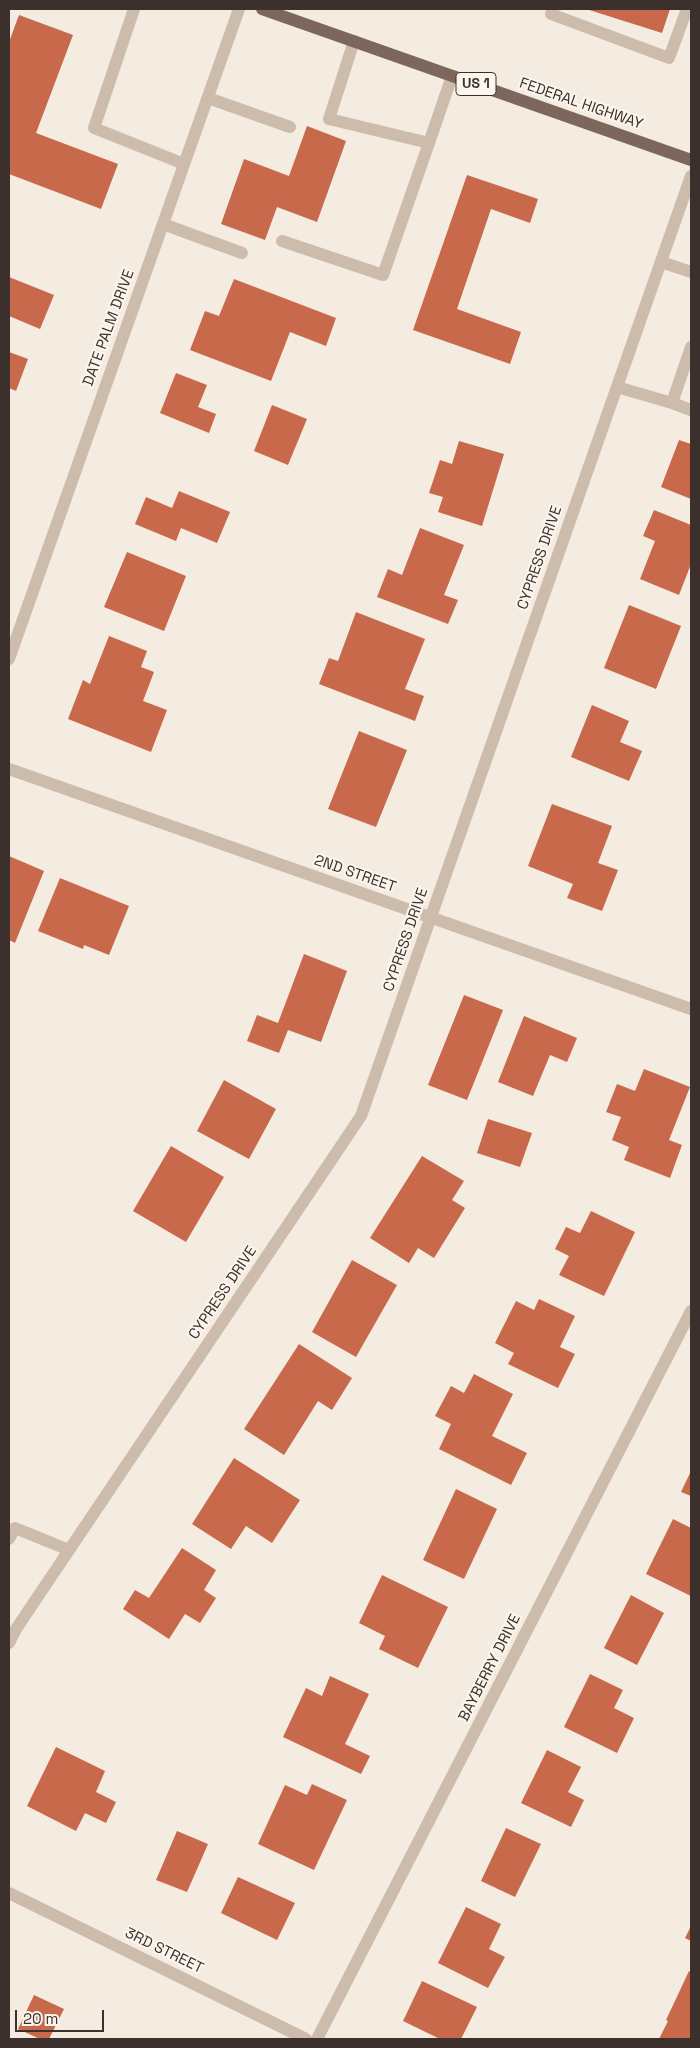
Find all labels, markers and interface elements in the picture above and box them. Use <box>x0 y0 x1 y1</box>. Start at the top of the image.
road number: US 1 <box>456 72 496 96</box>
street label: FEDERAL HIGHWAY <box>517 74 645 134</box>
street label: DATE PALM DRIVE <box>80 267 138 389</box>
street label: CYPRESS DRIVE <box>514 504 566 612</box>
street label: 2ND STREET <box>312 852 398 896</box>
street label: CYPRESS DRIVE <box>380 886 432 994</box>
street label: CYPRESS DRIVE <box>185 1243 261 1343</box>
street label: BAYBERRY DRIVE <box>455 1611 525 1725</box>
street label: 3RD STREET <box>122 1924 206 1978</box>
scale bar <box>18 2000 106 2032</box>
text: 20 m <box>23 2009 58 2028</box>

